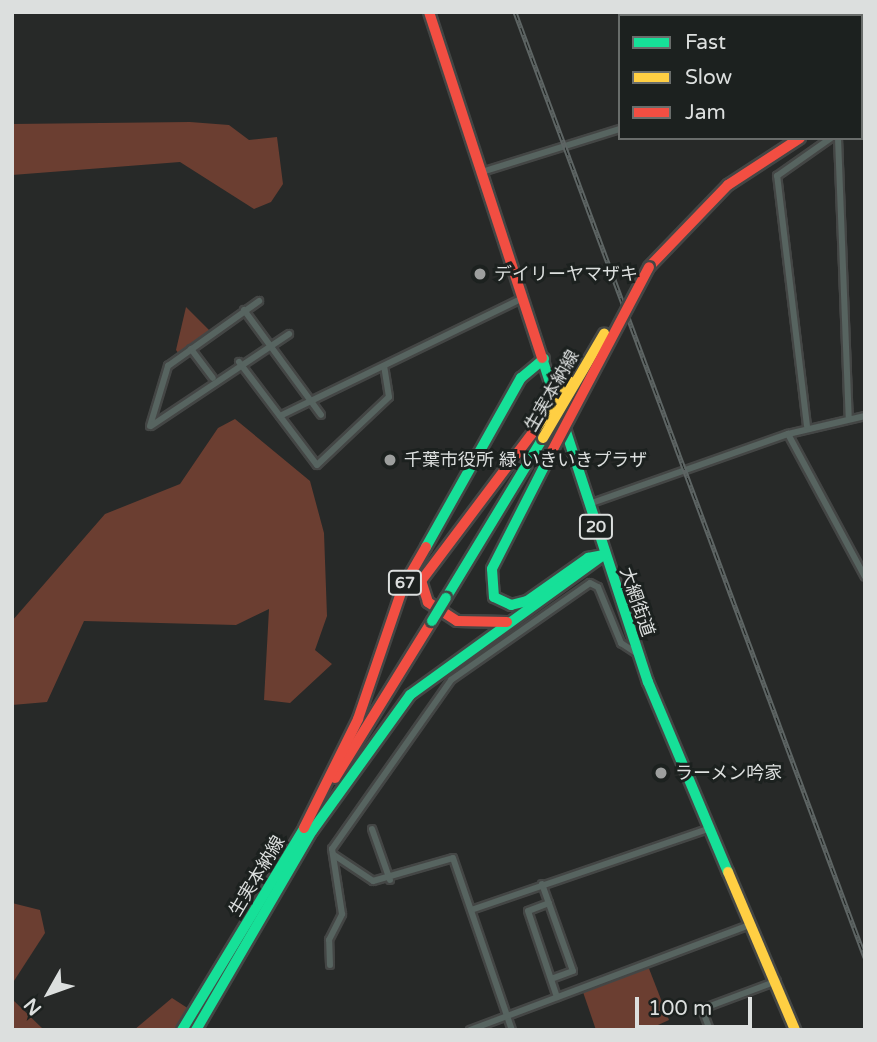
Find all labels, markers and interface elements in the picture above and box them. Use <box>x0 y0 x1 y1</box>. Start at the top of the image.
legend <box>618 14 863 140</box>
text: Fast <box>685 30 726 55</box>
text: Slow <box>685 65 732 90</box>
text: Jam <box>685 100 726 125</box>
place label: デイリーヤマザキ <box>494 263 638 285</box>
marker: デイリーヤマザキ <box>472 266 488 282</box>
street label: 生実本納線 <box>520 347 584 435</box>
place label: 千葉市役所 緑 いきいきプラザ <box>404 449 647 471</box>
marker: 千葉市役所 緑 いきいきプラザ <box>382 452 398 468</box>
road number: 20 <box>578 514 614 540</box>
street label: 大網街道 <box>615 564 659 640</box>
road number: 67 <box>388 570 422 596</box>
place label: ラーメン吟家 <box>675 762 783 784</box>
marker: ラーメン吟家 <box>653 765 669 781</box>
street label: 生実本納線 <box>225 832 289 920</box>
north arrow <box>14 958 84 1028</box>
scale bar <box>639 982 756 1026</box>
text: N <box>20 994 46 1019</box>
text: 100 m <box>648 996 712 1021</box>

